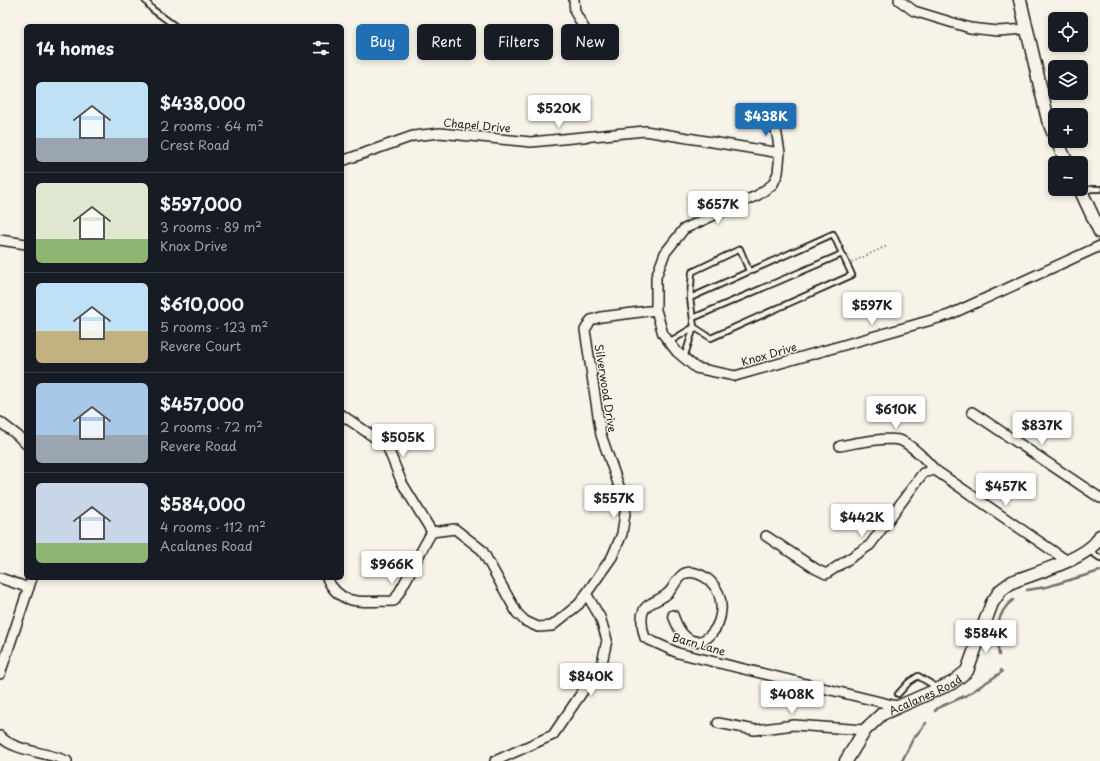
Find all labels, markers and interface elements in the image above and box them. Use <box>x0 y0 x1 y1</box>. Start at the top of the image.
map controls <box>1048 12 1088 196</box>
button: locate <box>1048 12 1088 52</box>
chip: Buy <box>356 24 409 60</box>
chip: Rent <box>417 24 476 60</box>
chip: Filters <box>484 24 553 60</box>
chip: New <box>561 24 619 60</box>
text: 14 homes <box>36 35 114 61</box>
icon: filters <box>310 37 332 59</box>
button: layers <box>1048 60 1088 100</box>
text: $438,000 <box>160 90 245 116</box>
pin: $520K <box>531 95 587 129</box>
icon: home <box>68 98 116 146</box>
text: $520K <box>537 98 581 117</box>
pin: $438K <box>738 103 794 137</box>
text: $438K <box>744 106 788 125</box>
button: + <box>1048 108 1088 148</box>
street label: Chapel Drive <box>443 114 512 136</box>
text: 2 rooms · 64 m² <box>160 116 264 135</box>
text: Crest Road <box>160 135 230 154</box>
button: − <box>1048 156 1088 196</box>
text: $597,000 <box>160 191 242 217</box>
pin: $657K <box>690 191 746 225</box>
text: $657K <box>697 194 739 213</box>
icon: home <box>68 199 116 247</box>
text: 3 rooms · 89 m² <box>160 217 262 236</box>
text: Knox Drive <box>160 236 227 255</box>
text: $610,000 <box>160 291 244 317</box>
pin: $597K <box>844 292 900 326</box>
text: $597K <box>852 295 892 314</box>
icon: home <box>68 299 116 347</box>
text: 5 rooms · 123 m² <box>160 317 268 336</box>
text: Revere Court <box>160 336 241 355</box>
street label: Knox Drive <box>739 338 799 370</box>
street label: Silverwood Drive <box>591 343 621 433</box>
text: $457,000 <box>160 391 244 417</box>
pin: $610K <box>868 396 924 430</box>
icon: home <box>68 399 116 447</box>
text: $610K <box>875 399 917 418</box>
pin: $837K <box>1014 412 1070 446</box>
text: $837K <box>1021 415 1063 434</box>
text: 2 rooms · 72 m² <box>160 417 263 436</box>
pin: $505K <box>375 424 431 458</box>
text: $505K <box>381 427 425 446</box>
text: Revere Road <box>160 436 237 455</box>
pin: $457K <box>978 473 1034 507</box>
text: $457K <box>985 476 1027 495</box>
pin: $557K <box>586 485 642 519</box>
text: $557K <box>593 488 635 507</box>
text: $584,000 <box>160 491 245 517</box>
icon: home <box>68 499 116 547</box>
pin: $442K <box>834 504 890 538</box>
text: $442K <box>840 507 884 526</box>
text: 4 rooms · 112 m² <box>160 517 266 536</box>
text: Acalanes Road <box>160 536 253 555</box>
pin: $966K <box>364 551 420 585</box>
text: $966K <box>370 554 414 573</box>
pin: $584K <box>958 620 1014 654</box>
text: $584K <box>964 623 1008 642</box>
street label: Barn Lane <box>670 628 728 660</box>
pin: $840K <box>563 663 619 697</box>
text: $840K <box>569 666 613 685</box>
street label: Acalanes Road <box>886 670 965 719</box>
pin: $408K <box>764 681 820 715</box>
text: $408K <box>770 684 814 703</box>

